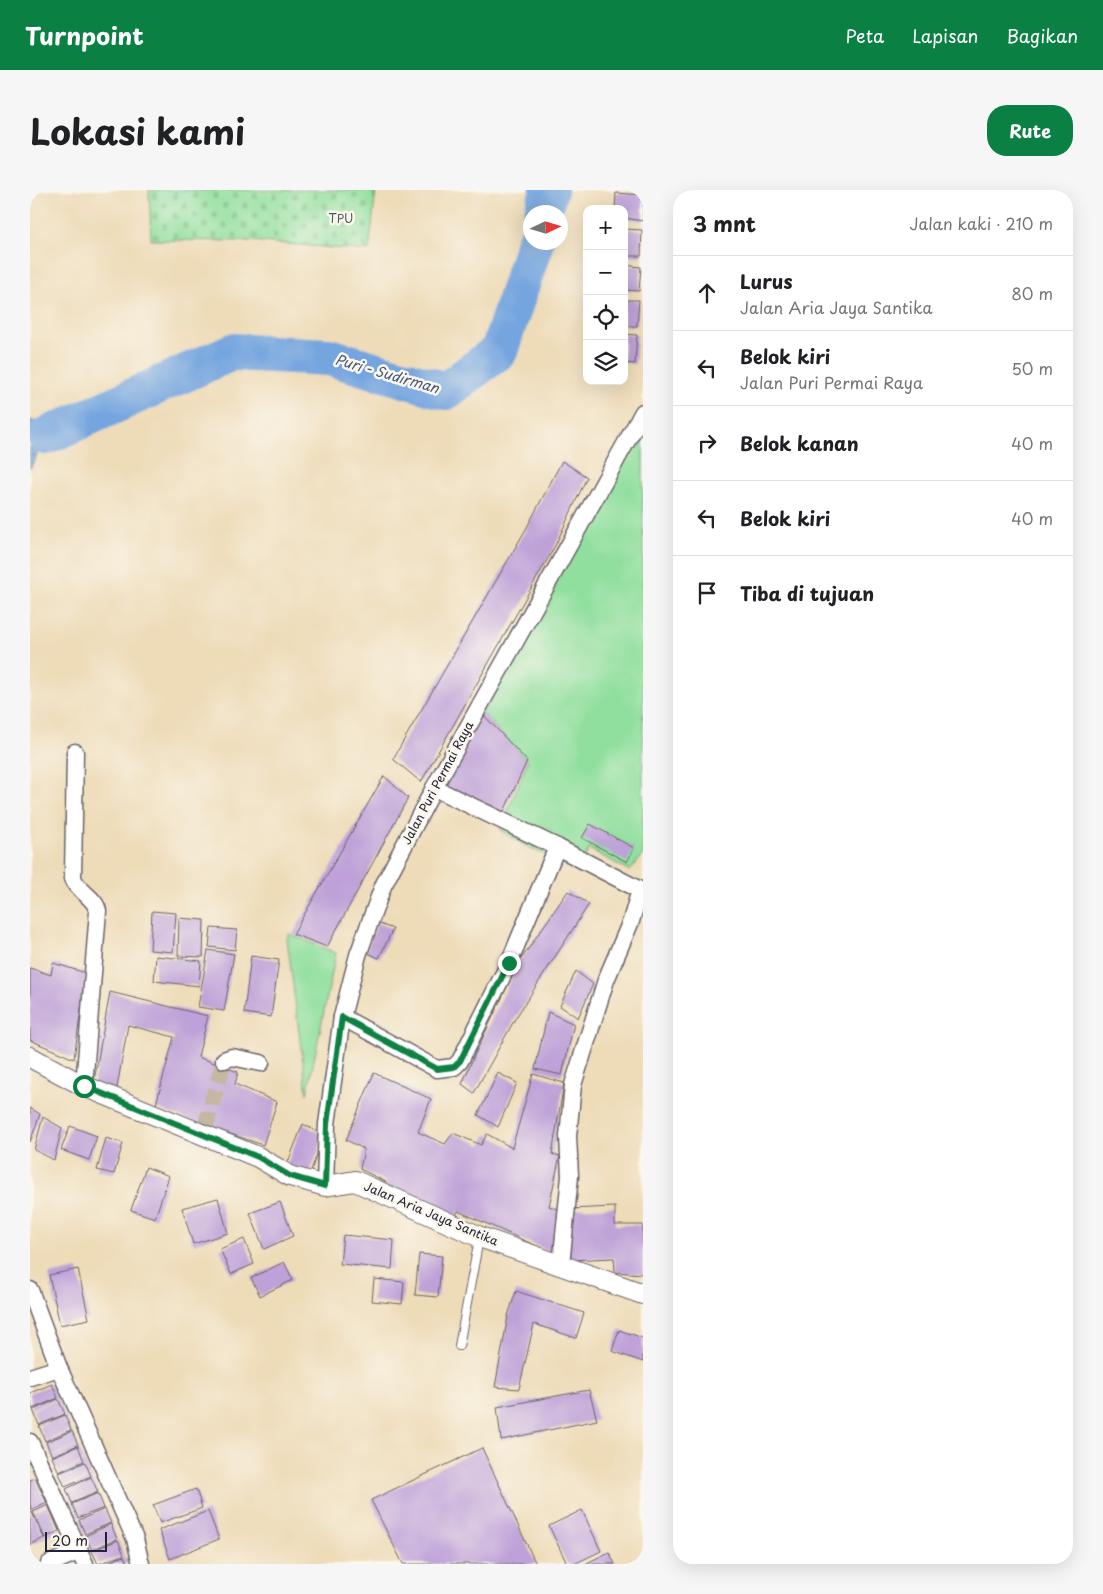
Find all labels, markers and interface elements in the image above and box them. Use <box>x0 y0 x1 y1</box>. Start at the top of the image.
text: Turnpoint <box>25 17 144 53</box>
text: Peta <box>846 22 884 49</box>
text: Lapisan <box>912 22 978 49</box>
text: Bagikan <box>1006 22 1078 49</box>
text: Lokasi kami <box>30 104 245 157</box>
button: Rute <box>987 105 1073 156</box>
north arrow <box>523 205 568 250</box>
map controls <box>583 205 628 385</box>
button: + <box>583 205 628 250</box>
text: 3 mnt <box>693 207 756 239</box>
park label: TPU <box>329 209 353 227</box>
text: Jalan kaki · 210 m <box>909 211 1053 235</box>
button: − <box>583 250 628 295</box>
text: Lurus <box>740 267 793 295</box>
icon: ahead <box>693 279 721 307</box>
text: 80 m <box>1011 281 1053 305</box>
button: locate <box>583 295 628 340</box>
text: Jalan Aria Jaya Santika <box>740 295 932 319</box>
button: layers <box>583 340 628 385</box>
text: Belok kiri <box>740 342 830 370</box>
water label: Puri - Sudirman <box>333 349 442 399</box>
icon: left <box>693 354 721 382</box>
text: 50 m <box>1012 356 1053 380</box>
text: Jalan Puri Permai Raya <box>740 370 923 394</box>
icon: right <box>693 429 721 457</box>
text: Belok kanan <box>740 429 859 457</box>
text: 40 m <box>1011 431 1053 455</box>
icon: left <box>693 504 721 532</box>
text: Belok kiri <box>740 504 830 532</box>
text: 40 m <box>1011 506 1053 530</box>
icon: arrive <box>693 579 721 607</box>
text: Tiba di tujuan <box>740 579 874 607</box>
street label: Jalan Puri Permai Raya <box>397 717 477 847</box>
route end <box>498 952 521 975</box>
route start <box>73 1075 96 1098</box>
street label: Jalan Aria Jaya Santika <box>361 1177 502 1250</box>
scale bar <box>45 1529 108 1552</box>
text: 20 m <box>52 1530 88 1551</box>

